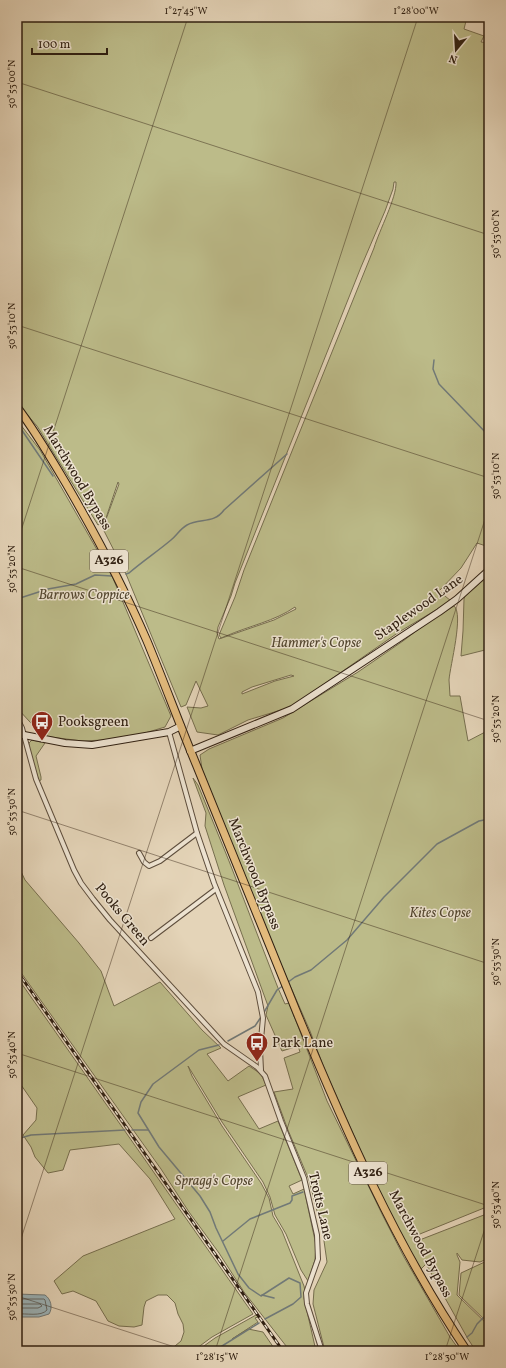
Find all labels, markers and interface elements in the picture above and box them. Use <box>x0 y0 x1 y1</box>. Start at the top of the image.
text: 1°27'45"W <box>164 4 208 18</box>
text: 1°28'00"W <box>393 4 439 18</box>
scale bar <box>32 30 107 56</box>
north arrow <box>436 30 476 70</box>
text: 100 m <box>38 37 71 53</box>
text: N <box>447 50 459 66</box>
text: 50°53'00"N <box>5 59 19 108</box>
text: 50°53'00"N <box>489 209 503 258</box>
text: 50°53'10"N <box>5 302 19 349</box>
street label: Marchwood Bypass <box>38 422 116 534</box>
text: 50°53'10"N <box>489 452 503 499</box>
text: 50°53'20"N <box>5 544 19 593</box>
road number: A326 <box>90 550 128 572</box>
street label: Staplewood Lane <box>371 570 467 646</box>
park label: Barrows Coppice <box>38 586 130 605</box>
park label: Hammer's Copse <box>271 634 361 653</box>
text: 50°53'20"N <box>489 694 503 743</box>
bus stop icon: Pooksgreen <box>29 709 55 742</box>
place label: Pooksgreen <box>58 713 129 732</box>
text: 50°53'30"N <box>5 788 19 836</box>
street label: Marchwood Bypass <box>223 815 285 933</box>
street label: Pooks Green <box>90 879 154 951</box>
park label: Kites Copse <box>409 904 471 923</box>
text: 50°53'30"N <box>489 938 503 986</box>
bus stop icon: Park Lane <box>244 1030 270 1063</box>
text: 50°53'40"N <box>5 1031 19 1079</box>
place label: Park Lane <box>272 1034 334 1053</box>
road number: A326 <box>349 1162 387 1184</box>
street label: Trotts Lane <box>303 1170 337 1242</box>
park label: Spragg's Copse <box>175 1172 253 1191</box>
text: 50°53'40"N <box>489 1181 503 1229</box>
street label: Marchwood Bypass <box>384 1187 456 1301</box>
text: 50°53'50"N <box>5 1273 19 1321</box>
text: 1°28'15"W <box>196 1350 238 1364</box>
text: 1°28'30"W <box>425 1350 469 1364</box>

